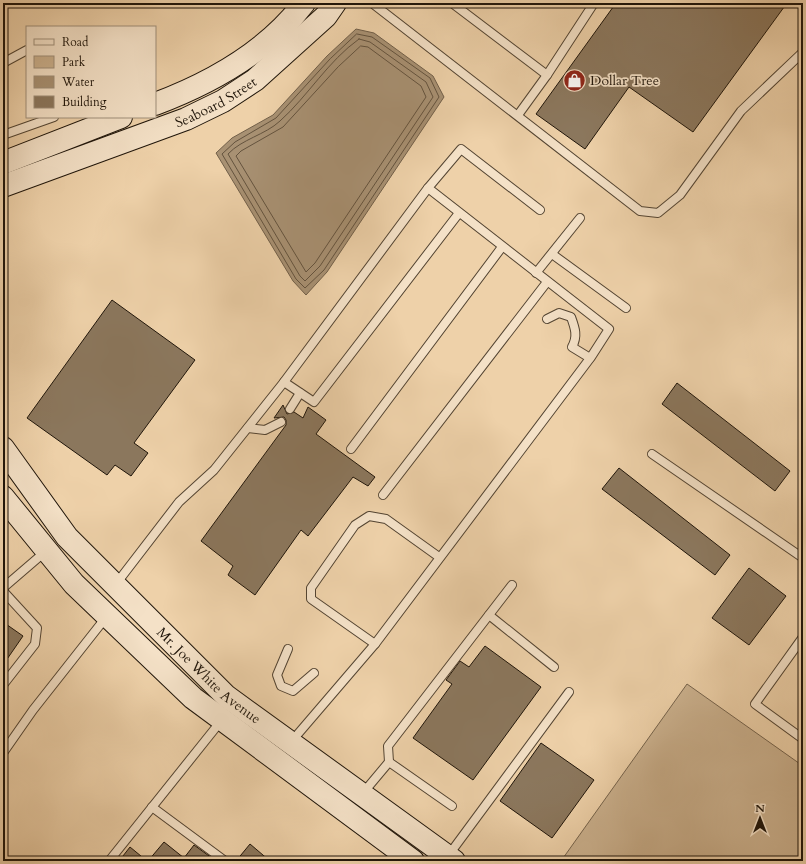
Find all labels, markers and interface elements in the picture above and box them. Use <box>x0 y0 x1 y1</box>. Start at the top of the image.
legend <box>26 26 156 118</box>
text: Road <box>62 34 89 50</box>
text: Park <box>62 54 86 70</box>
shop icon: Dollar Tree <box>562 67 588 93</box>
place label: Dollar Tree <box>590 71 659 90</box>
street label: Seaboard Street <box>172 72 261 132</box>
text: Water <box>61 74 95 90</box>
text: Building <box>62 94 107 110</box>
street label: Mr. Joe White Avenue <box>153 623 265 728</box>
north arrow <box>740 798 780 838</box>
text: N <box>755 801 765 816</box>

